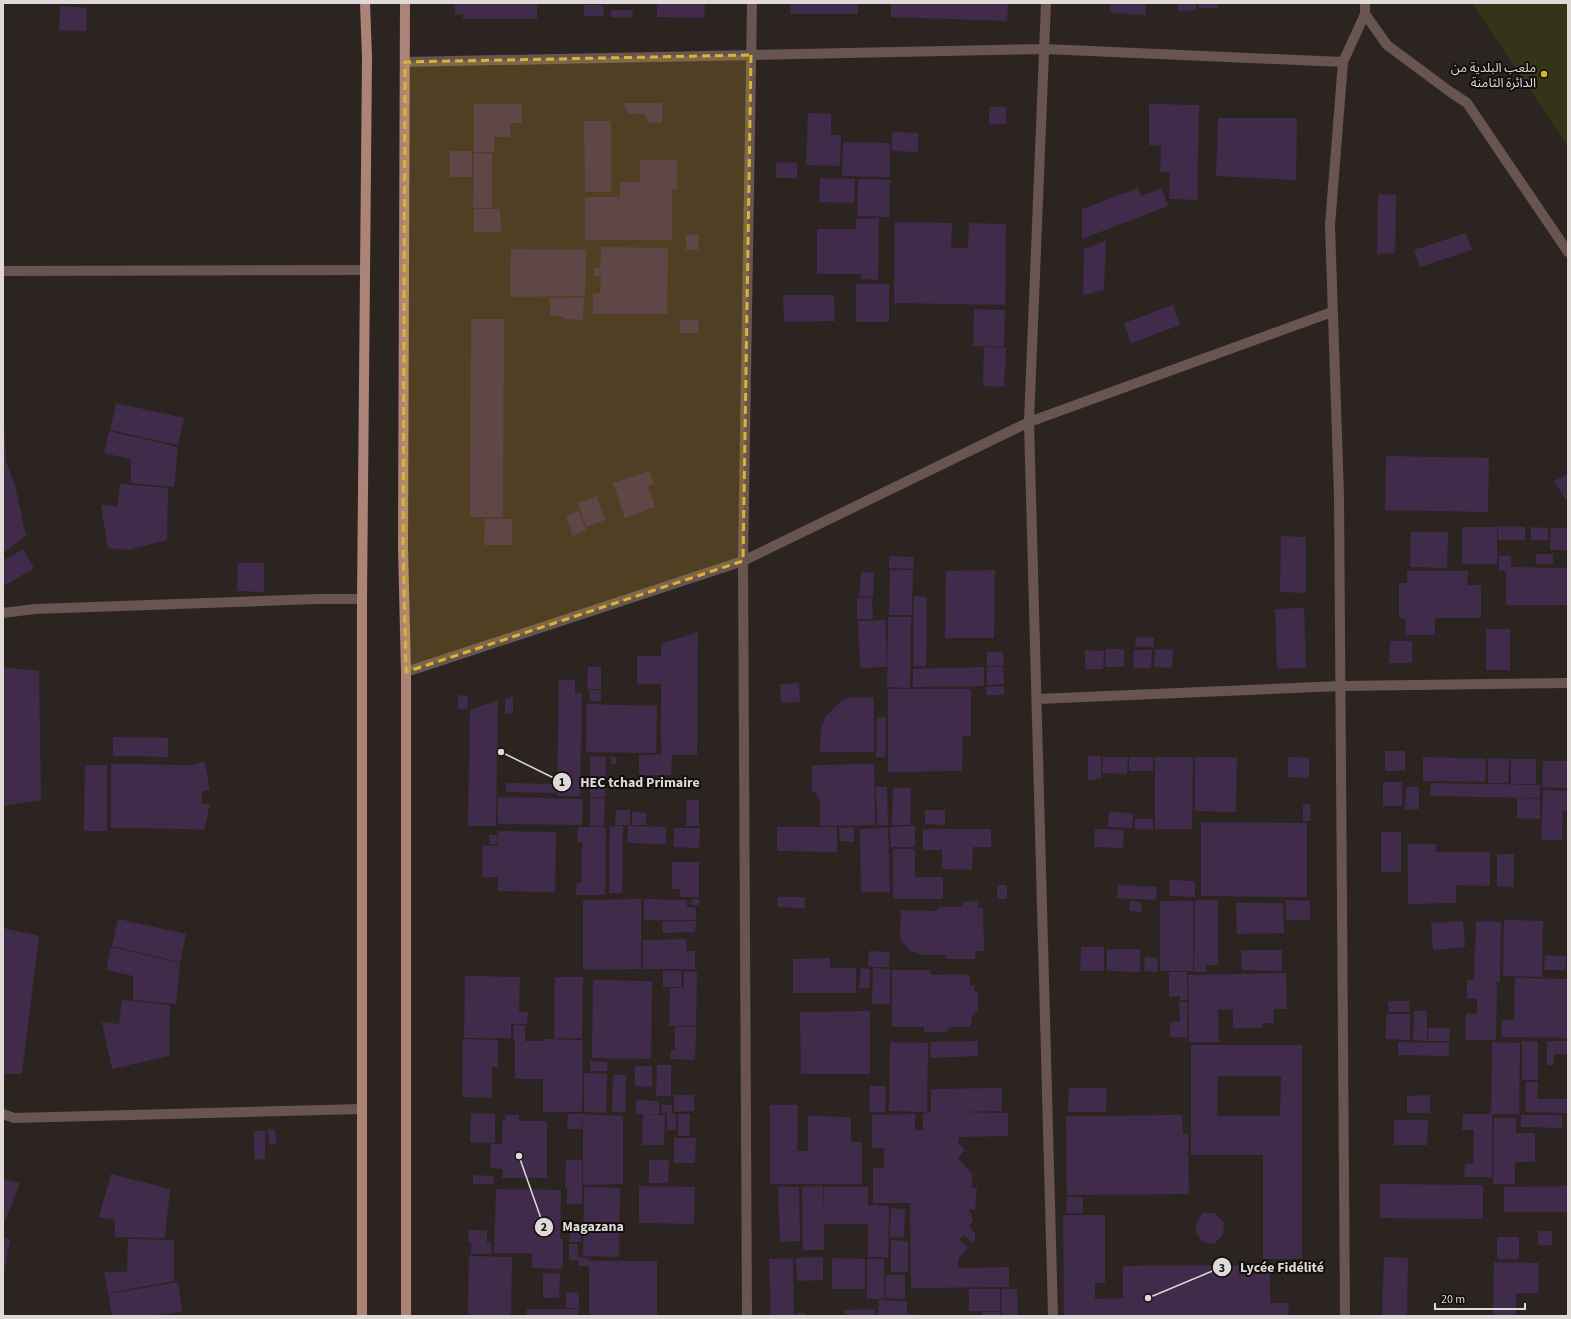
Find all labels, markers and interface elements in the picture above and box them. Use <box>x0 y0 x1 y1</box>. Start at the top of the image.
place label: ملعب البلدية من الدائرة الثامنة <box>1451 59 1536 92</box>
marker: ملعب البلدية من الدائرة الثامنة <box>1539 69 1549 79</box>
callout: HEC tchad Primaire <box>552 769 708 795</box>
text: HEC tchad Primaire <box>580 773 700 793</box>
text: 1 <box>559 774 565 791</box>
callout: Magazana <box>534 1214 631 1240</box>
text: Magazana <box>562 1217 624 1237</box>
text: 2 <box>541 1219 547 1236</box>
callout: Lycée Fidélité <box>1212 1254 1332 1280</box>
text: Lycée Fidélité <box>1240 1258 1324 1278</box>
text: 3 <box>1219 1260 1225 1277</box>
scale bar <box>1435 1285 1525 1311</box>
text: 20 m <box>1441 1291 1465 1308</box>

